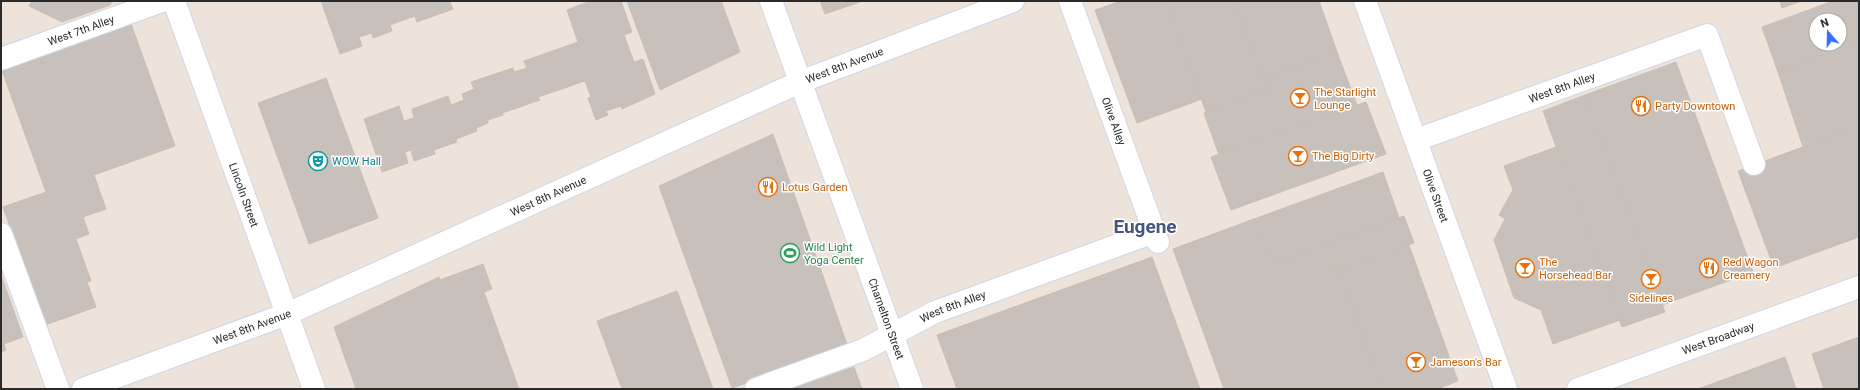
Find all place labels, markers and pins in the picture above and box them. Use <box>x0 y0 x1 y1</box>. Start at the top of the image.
place label: The Starlight Lounge <box>1314 86 1377 112</box>
bar icon: The Starlight Lounge <box>1289 87 1311 109</box>
restaurant icon: Party Downtown <box>1630 95 1652 117</box>
place label: Party Downtown <box>1655 100 1735 113</box>
bar icon: The Big Dirty <box>1287 145 1309 167</box>
theatre icon: WOW Hall <box>307 150 329 172</box>
place label: The Big Dirty <box>1312 150 1375 163</box>
place label: WOW Hall <box>332 155 381 168</box>
restaurant icon: Lotus Garden <box>757 176 779 198</box>
place label: Lotus Garden <box>782 181 847 194</box>
place label: Wild Light Yoga Center <box>804 241 864 267</box>
sports icon: Wild Light Yoga Center <box>779 242 801 264</box>
place label: The Horsehead Bar <box>1539 256 1612 282</box>
place label: Red Wagon Creamery <box>1723 256 1779 282</box>
bar icon: The Horsehead Bar <box>1514 257 1536 279</box>
restaurant icon: Red Wagon Creamery <box>1698 257 1720 279</box>
bar icon: Sidelines <box>1640 268 1662 290</box>
place label: Sidelines <box>1629 292 1673 305</box>
bar icon: Jameson's Bar <box>1405 351 1427 373</box>
place label: Jameson's Bar <box>1430 356 1502 369</box>

